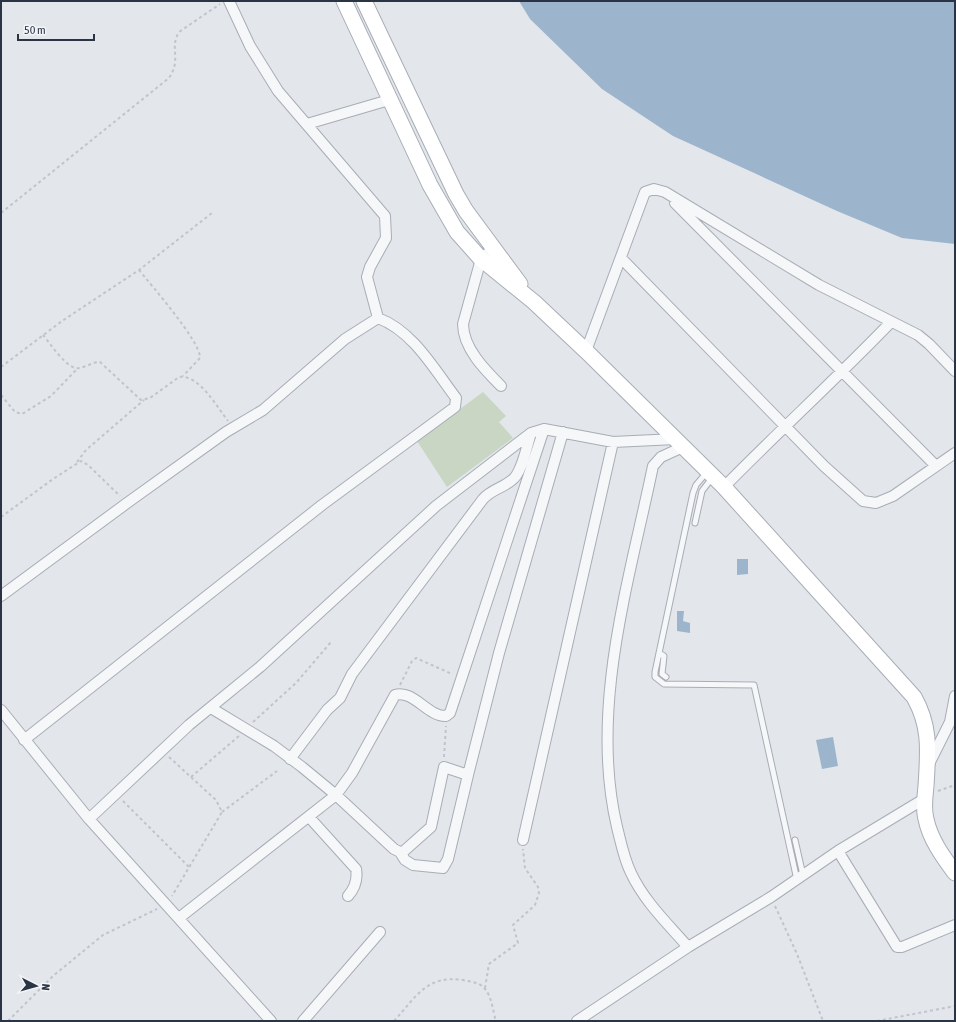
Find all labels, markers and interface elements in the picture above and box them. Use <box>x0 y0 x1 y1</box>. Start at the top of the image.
scale bar <box>18 16 94 42</box>
text: 50 m <box>24 23 46 37</box>
north arrow <box>16 966 56 1006</box>
text: N <box>40 983 52 991</box>

